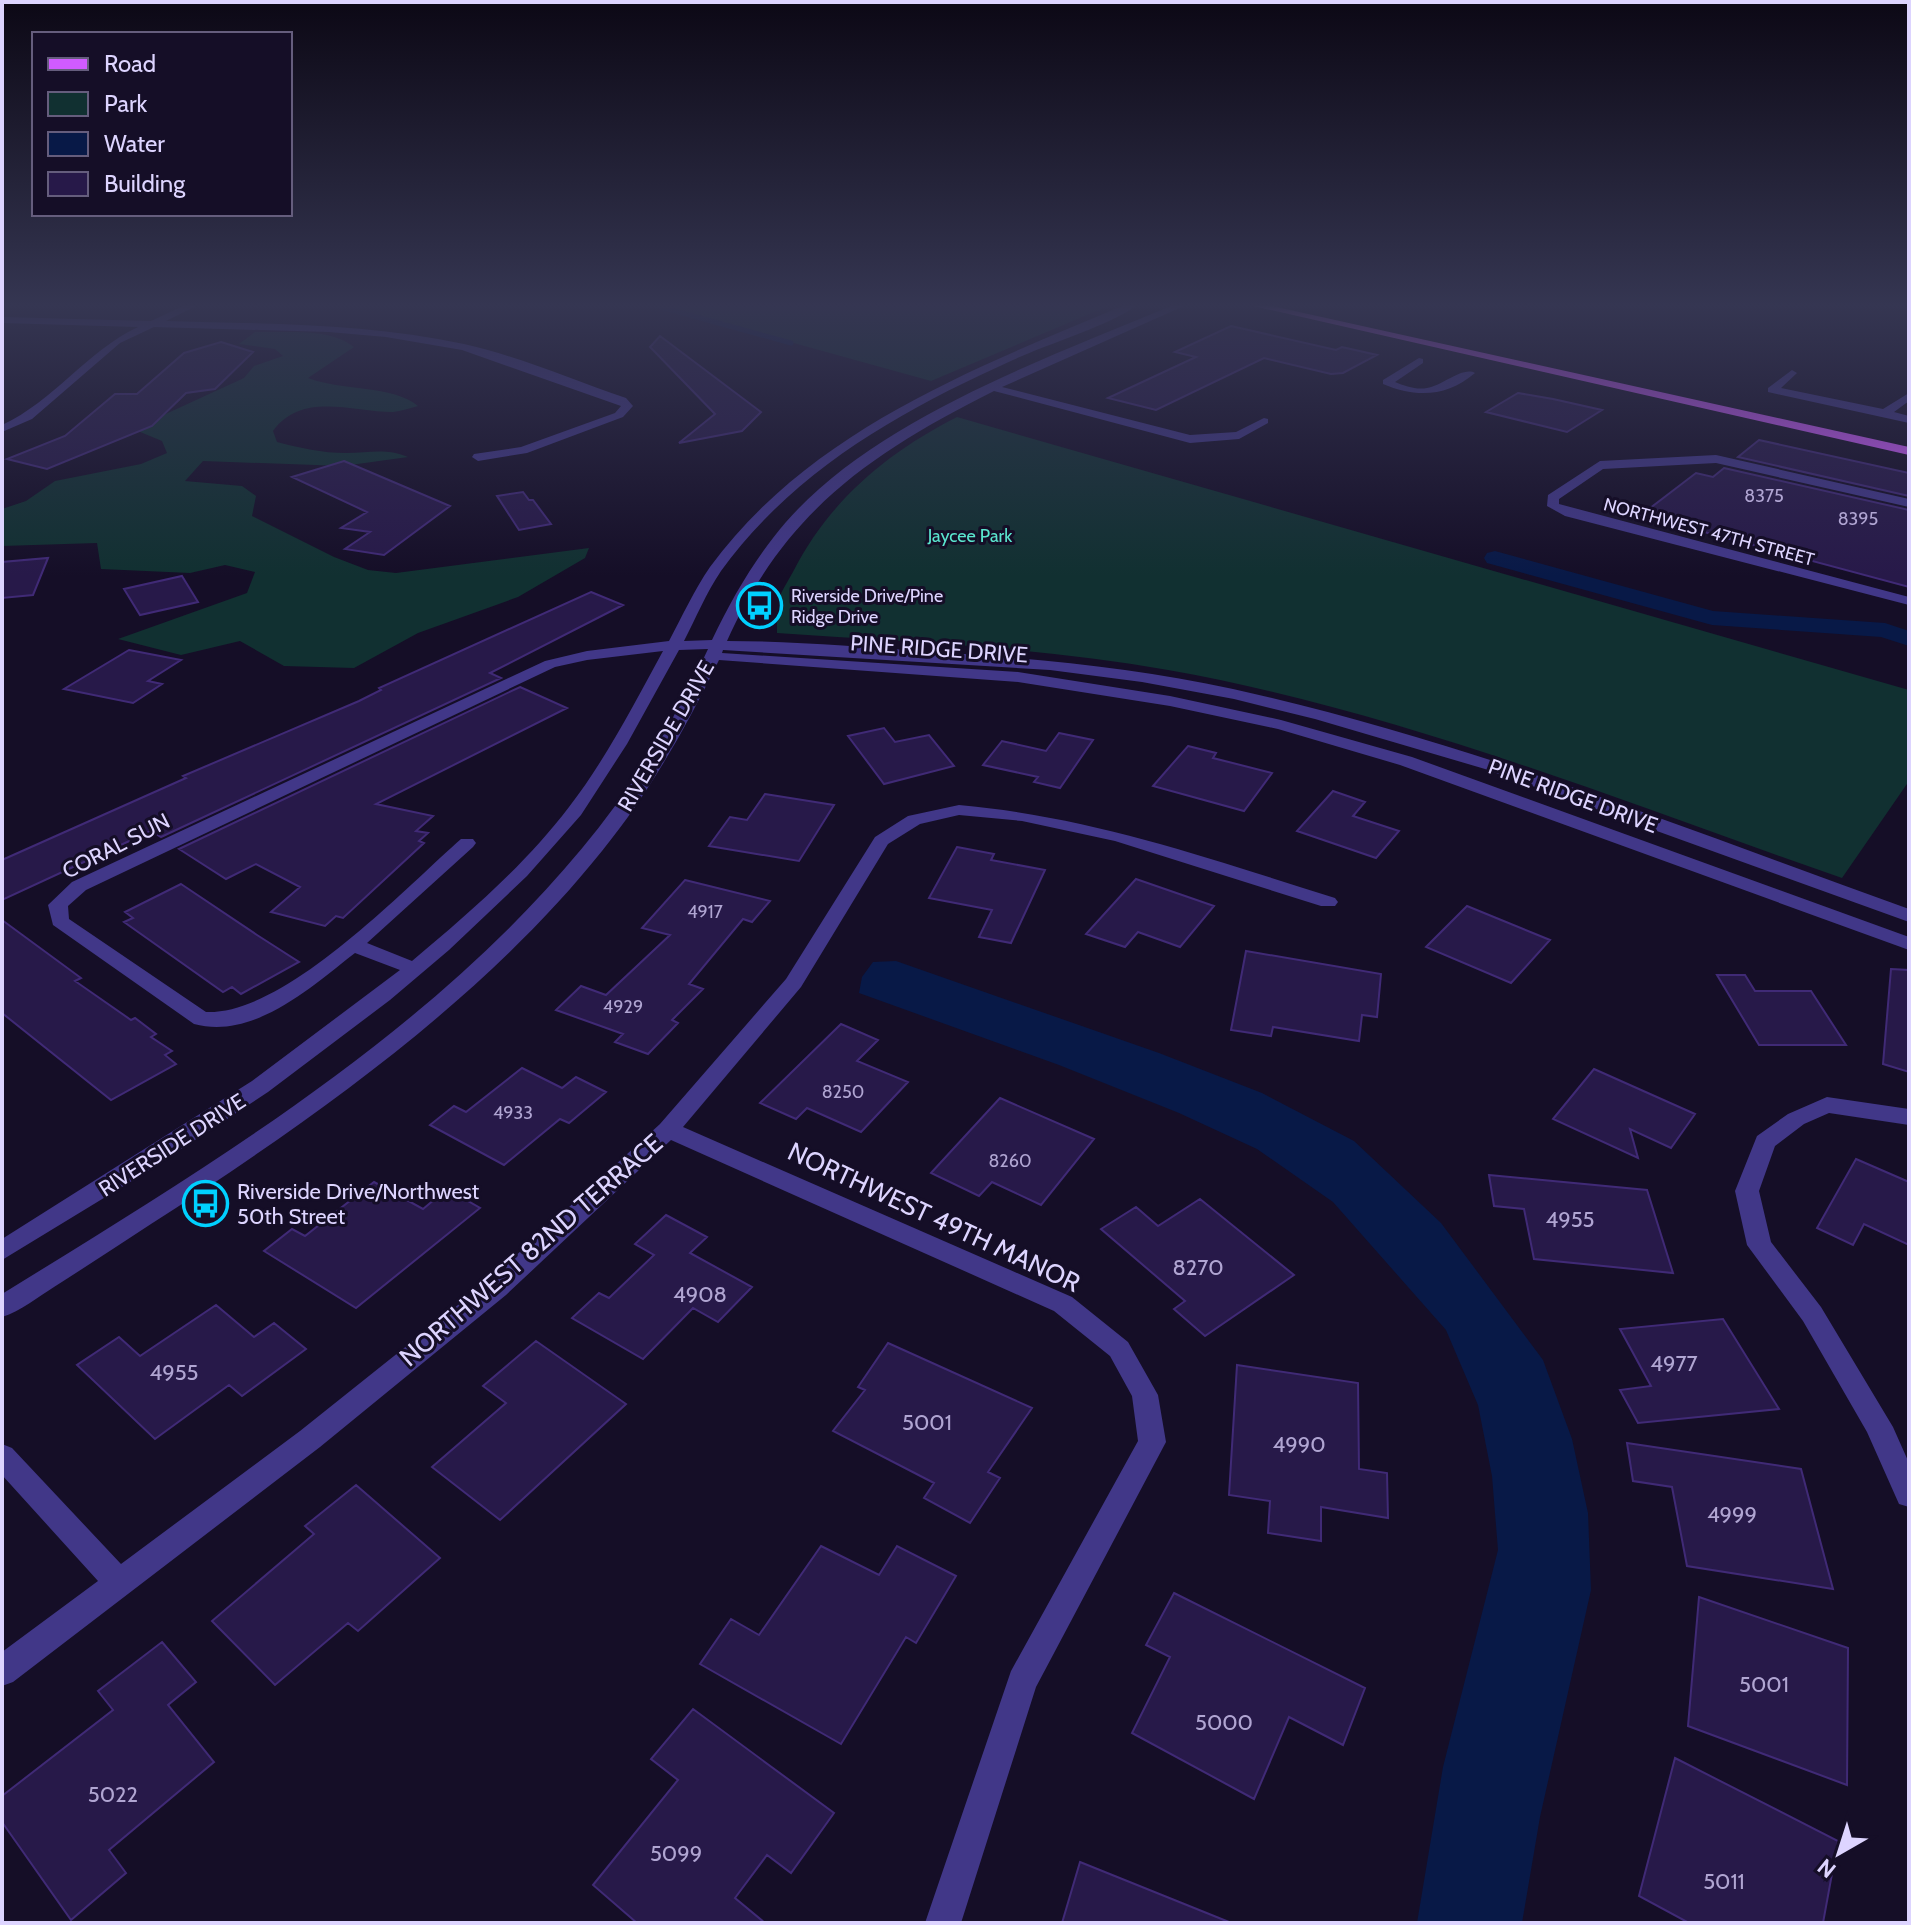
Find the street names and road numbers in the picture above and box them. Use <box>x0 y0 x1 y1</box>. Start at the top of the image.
street label: NORTHWEST 47TH STREET <box>1601 493 1817 571</box>
street label: PINE RIDGE DRIVE <box>849 629 1029 669</box>
street label: RIVERSIDE DRIVE <box>612 656 720 816</box>
street label: PINE RIDGE DRIVE <box>1485 753 1661 839</box>
street label: CORAL SUN <box>58 807 174 885</box>
street label: RIVERSIDE DRIVE <box>93 1087 251 1203</box>
street label: NORTHWEST 82ND TERRACE <box>393 1127 669 1373</box>
street label: NORTHWEST 49TH MANOR <box>783 1135 1085 1299</box>

